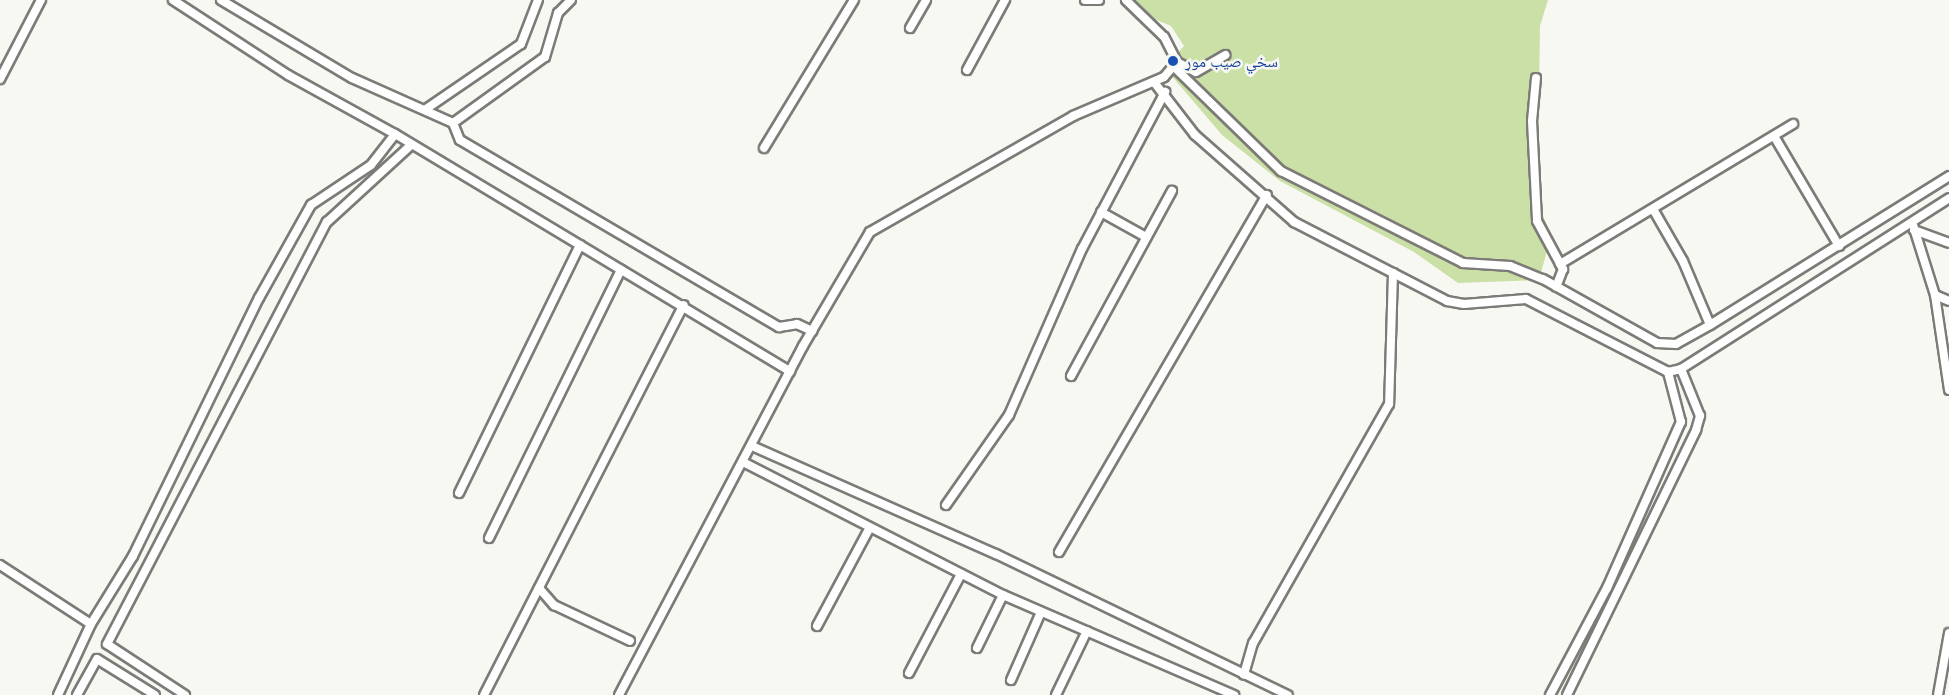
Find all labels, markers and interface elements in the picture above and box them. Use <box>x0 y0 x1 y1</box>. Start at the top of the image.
place label: سخي صیب موړ <box>1185 51 1278 71</box>
marker: سخي صیب موړ <box>1166 54 1180 68</box>

